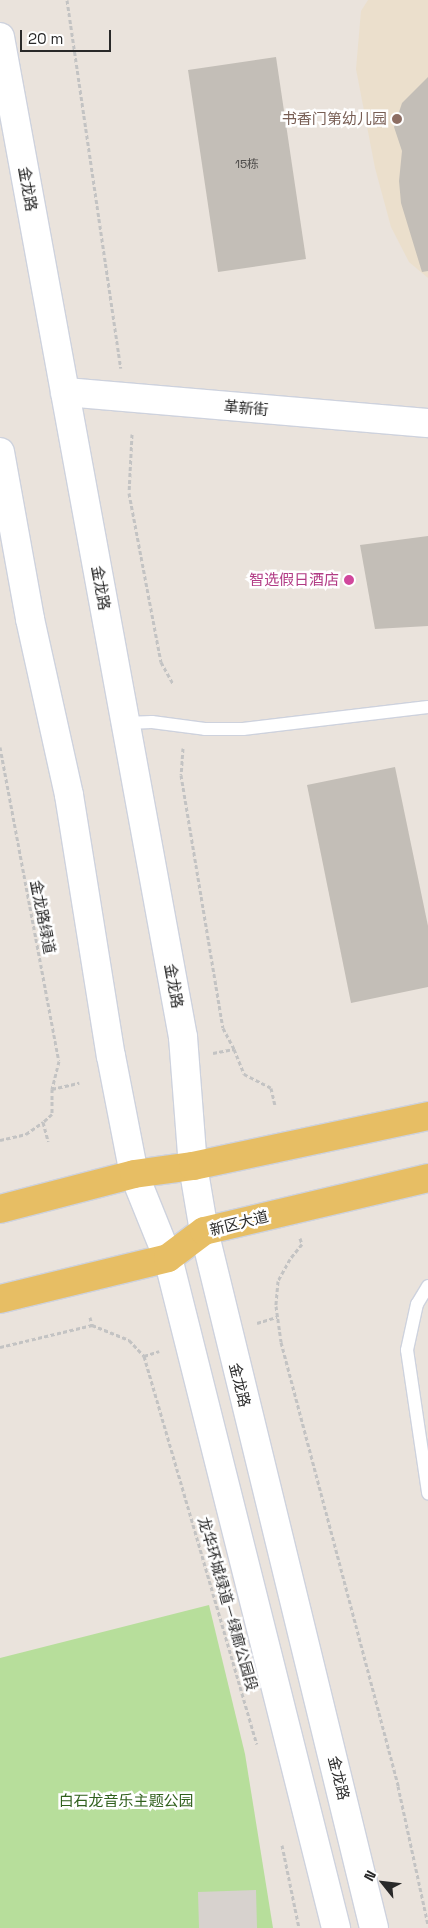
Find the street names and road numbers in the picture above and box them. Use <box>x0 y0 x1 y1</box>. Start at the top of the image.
street label: 金龙路 <box>15 165 41 213</box>
street label: 革新街 <box>223 397 269 419</box>
street label: 金龙路 <box>88 564 114 612</box>
street label: 金龙路绿道 <box>27 878 59 956</box>
street label: 金龙路 <box>161 962 187 1010</box>
street label: 新区大道 <box>208 1207 270 1239</box>
street label: 金龙路 <box>226 1361 254 1409</box>
street label: 龙华环城绿道－绿廊公园段 <box>195 1515 261 1693</box>
street label: 金龙路 <box>325 1754 353 1802</box>

